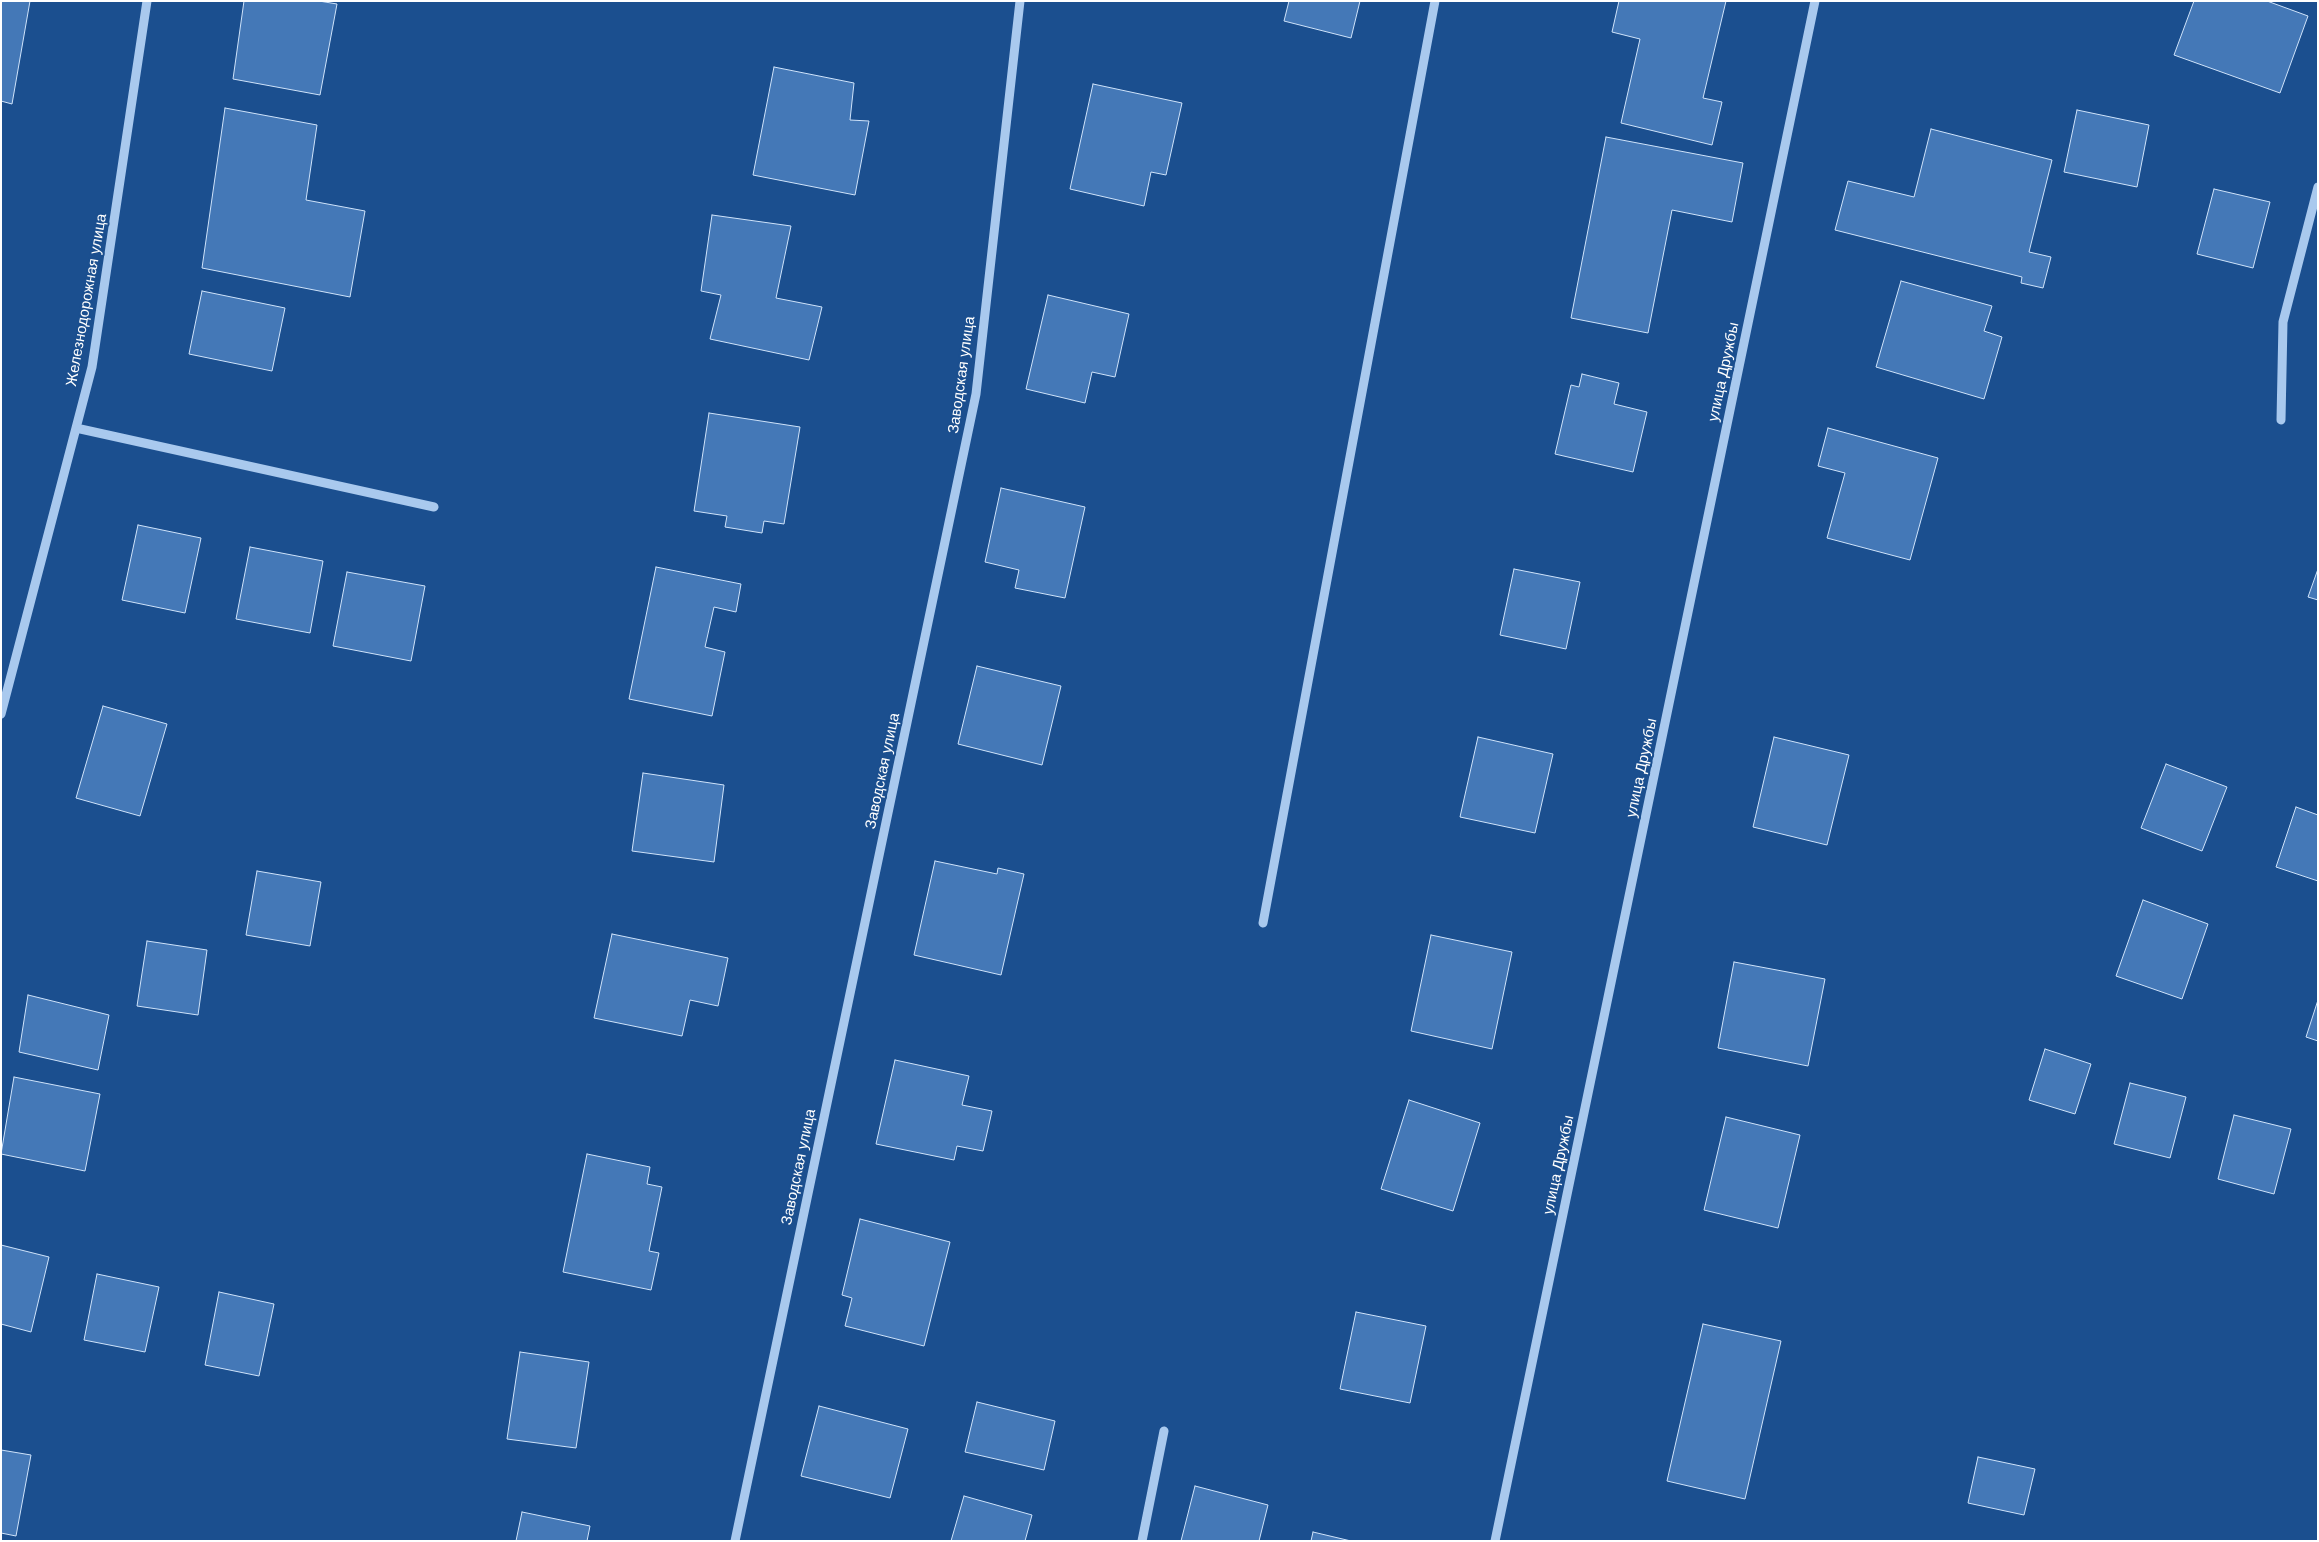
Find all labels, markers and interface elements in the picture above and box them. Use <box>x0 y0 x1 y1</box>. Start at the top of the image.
street label: Железнодорожная улица <box>63 212 111 388</box>
street label: Заводская улица <box>945 315 979 435</box>
street label: улица Дружбы <box>1705 321 1743 423</box>
street label: Заводская улица <box>862 711 904 831</box>
street label: улица Дружбы <box>1623 717 1661 819</box>
street label: Заводская улица <box>778 1107 820 1227</box>
street label: улица Дружбы <box>1540 1114 1578 1216</box>

